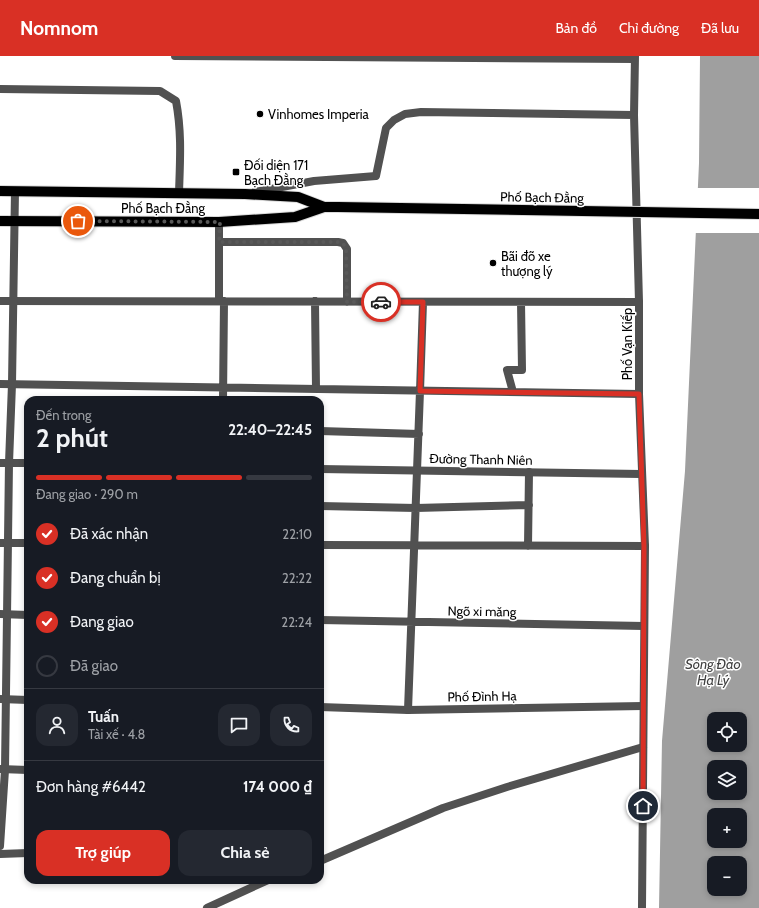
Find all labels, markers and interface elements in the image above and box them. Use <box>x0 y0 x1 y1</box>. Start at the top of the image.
text: Nomnom <box>20 17 98 40</box>
text: Bản đồ <box>555 19 597 37</box>
text: Chỉ đường <box>619 19 679 37</box>
text: Đã lưu <box>701 19 739 37</box>
place label: Vinhomes Imperia <box>268 106 369 122</box>
marker: Vinhomes Imperia <box>255 109 265 119</box>
place label: Đối diện 171 Bạch Đằng <box>244 157 308 188</box>
marker: Đối diện 171 Bạch Đằng <box>231 167 241 177</box>
street label: Phố Bạch Đằng <box>500 188 585 206</box>
street label: Phố Bạch Đằng <box>121 200 205 216</box>
pin <box>61 204 95 238</box>
icon: bag <box>67 210 89 232</box>
place label: Bãi đõ xe thượng lý <box>501 248 553 279</box>
marker: Bãi đõ xe thượng lý <box>488 258 498 268</box>
courier <box>361 282 401 322</box>
icon: car <box>370 291 392 313</box>
street label: Phố Vạn Kiếp <box>619 308 635 380</box>
text: Đến trong <box>36 407 92 423</box>
text: 22:40–22:45 <box>228 421 312 439</box>
text: 2 phút <box>36 422 108 454</box>
street label: Đường Thanh Niên <box>429 450 533 468</box>
text: Đang giao · 290 m <box>36 486 138 502</box>
icon: check <box>36 523 58 545</box>
text: Đã xác nhận <box>70 525 148 543</box>
text: 22:10 <box>282 526 312 542</box>
icon: check <box>36 567 58 589</box>
text: Đang chuẩn bị <box>70 569 161 587</box>
text: 22:22 <box>282 570 312 586</box>
street label: Ngõ xi măng <box>447 602 517 620</box>
icon: check <box>36 611 58 633</box>
text: Đang giao <box>70 613 134 631</box>
text: 22:24 <box>281 614 312 630</box>
water label: Sông Đào Hạ Lý <box>685 655 741 689</box>
text: Đã giao <box>70 657 118 675</box>
street label: Phố Đình Hạ <box>447 687 518 705</box>
button: person <box>36 704 78 746</box>
button: chat <box>218 704 260 746</box>
button: phone <box>270 704 312 746</box>
text: Tuấn <box>88 708 119 726</box>
map controls <box>707 712 747 896</box>
button: locate <box>707 712 747 752</box>
text: Tài xế · 4.8 <box>88 726 146 742</box>
button: layers <box>707 760 747 800</box>
text: Đơn hàng #6442 <box>36 778 146 796</box>
text: 174 000 ₫ <box>243 778 312 796</box>
pin <box>626 789 660 823</box>
icon: home <box>632 795 654 817</box>
button: + <box>707 808 747 848</box>
button: Trợ giúp <box>36 830 170 876</box>
button: Chia sẻ <box>178 830 312 876</box>
button: − <box>707 856 747 896</box>

